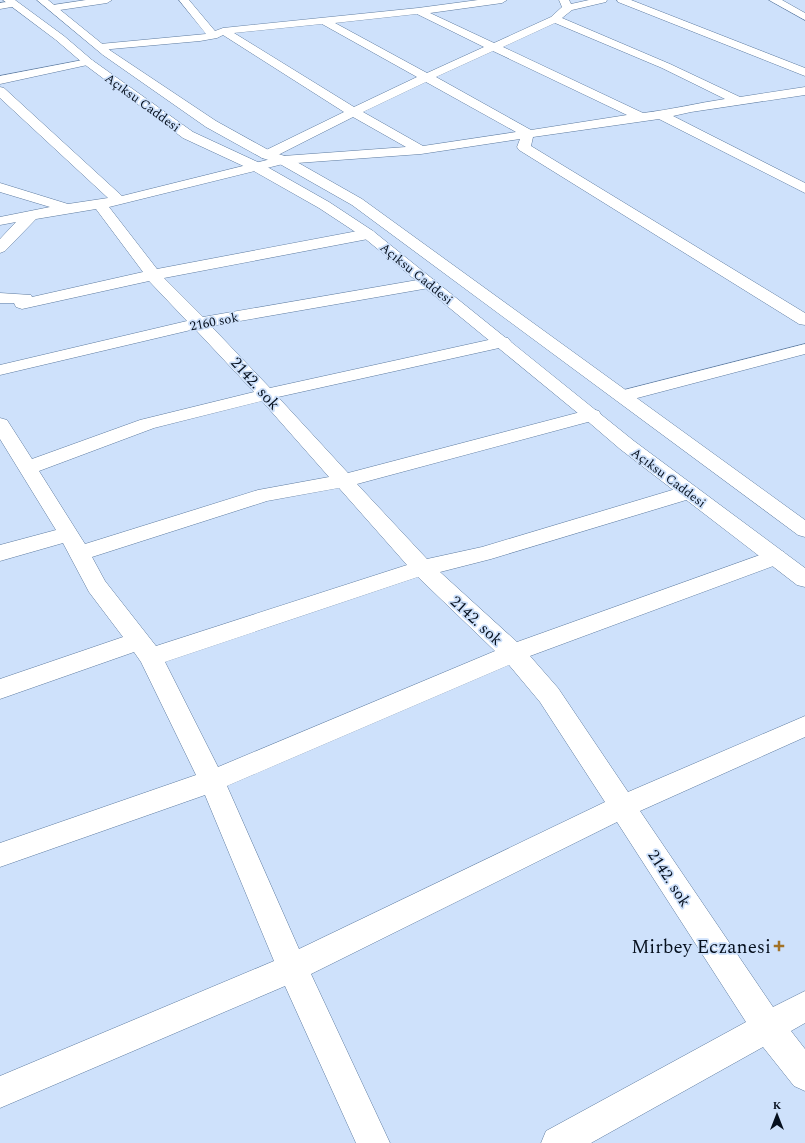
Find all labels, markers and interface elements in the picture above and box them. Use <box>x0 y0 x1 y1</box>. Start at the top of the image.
street label: Açıksu Caddesi <box>100 68 184 137</box>
street label: Açıksu Caddesi <box>375 238 457 310</box>
street label: 2160 sok <box>188 307 240 336</box>
street label: 2142. sok <box>225 352 286 416</box>
street label: Açıksu Caddesi <box>627 443 710 513</box>
street label: 2142. sok <box>445 590 508 652</box>
street label: 2142. sok <box>642 845 697 912</box>
place label: Mirbey Eczanesi <box>631 933 771 962</box>
marker: Mirbey Eczanesi <box>774 941 784 951</box>
north arrow <box>757 1095 797 1135</box>
text: K <box>773 1097 782 1114</box>

